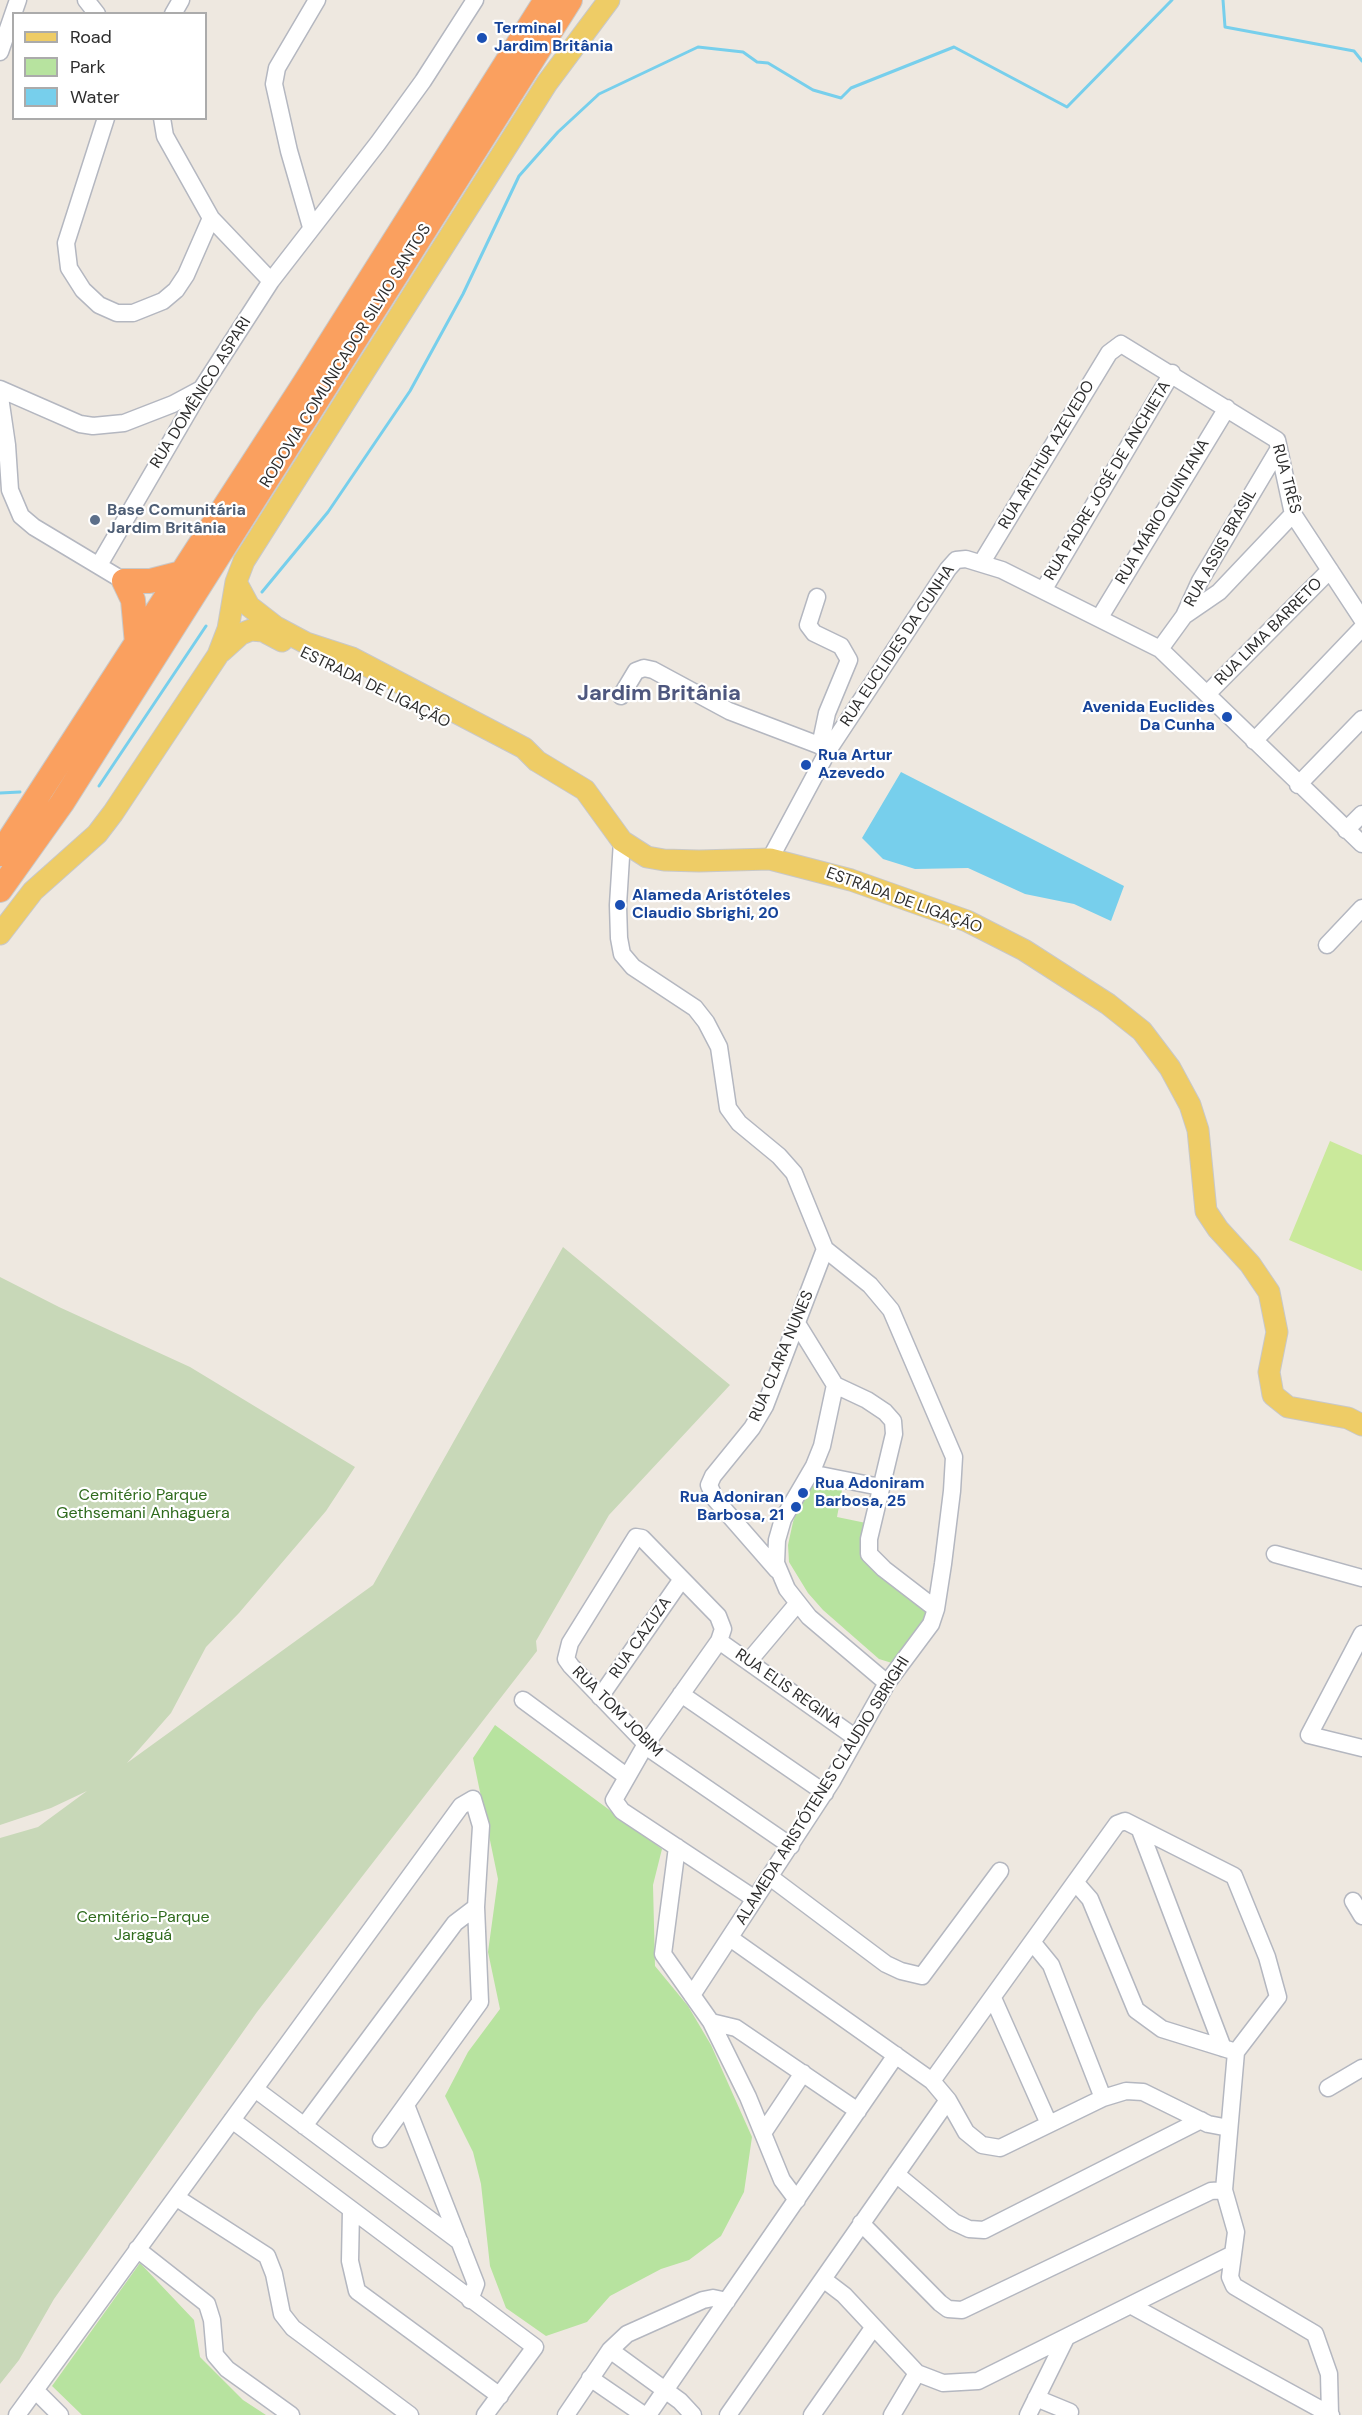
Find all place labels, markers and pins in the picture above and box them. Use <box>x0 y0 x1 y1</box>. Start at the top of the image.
place label: Terminal Jardim Britânia <box>494 19 613 57</box>
marker: Terminal Jardim Britânia <box>475 31 489 45</box>
place label: Base Comunitária Jardim Britânia <box>107 501 246 539</box>
marker: Base Comunitária Jardim Britânia <box>88 513 102 527</box>
place label: Avenida Euclides Da Cunha <box>1082 698 1215 736</box>
marker: Avenida Euclides Da Cunha <box>1220 710 1234 724</box>
place label: Rua Artur Azevedo <box>818 746 892 784</box>
marker: Rua Artur Azevedo <box>799 758 813 772</box>
place label: Alameda Aristóteles Claudio Sbrighi, 20 <box>632 886 791 924</box>
marker: Alameda Aristóteles Claudio Sbrighi, 20 <box>613 898 627 912</box>
place label: Rua Adoniram Barbosa, 25 <box>815 1474 925 1512</box>
marker: Rua Adoniram Barbosa, 25 <box>796 1486 810 1500</box>
place label: Rua Adoniran Barbosa, 21 <box>680 1488 784 1526</box>
marker: Rua Adoniran Barbosa, 21 <box>789 1500 803 1514</box>

